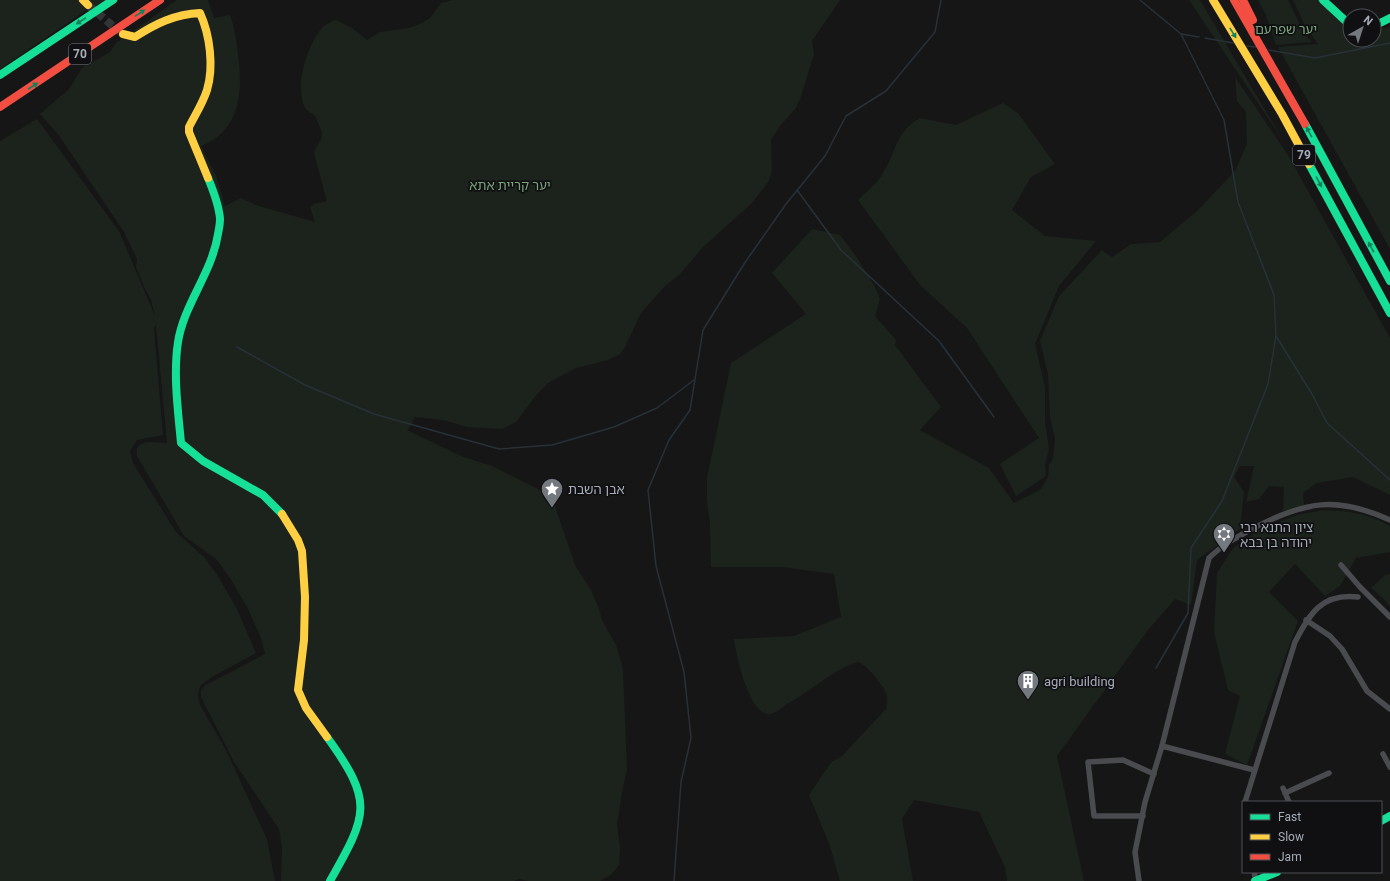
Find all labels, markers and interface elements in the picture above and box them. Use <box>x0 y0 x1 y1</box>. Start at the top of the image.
north arrow <box>1342 8 1382 48</box>
one-way arrow <box>135 9 146 17</box>
text: N <box>1361 13 1375 28</box>
one-way arrow <box>75 18 86 25</box>
park label: יער שפרעם <box>1255 22 1317 37</box>
one-way arrow <box>1229 28 1237 38</box>
road number: 70 <box>69 44 91 64</box>
one-way arrow <box>27 82 39 89</box>
one-way arrow <box>1306 127 1313 138</box>
road number: 79 <box>1293 145 1315 165</box>
one-way arrow <box>1316 176 1322 188</box>
park label: יער קריית אתא <box>469 178 551 193</box>
one-way arrow <box>1368 241 1375 253</box>
place icon: אבן השבת <box>539 476 565 509</box>
place label: אבן השבת <box>568 482 625 497</box>
place label: ציון התנא רבי יהודה בן בבא <box>1240 520 1313 550</box>
synagogue icon: ציון התנא רבי יהודה בן בבא <box>1211 521 1237 554</box>
building icon: agri building <box>1015 668 1041 701</box>
place label: agri building <box>1044 674 1115 689</box>
legend <box>1242 801 1382 873</box>
text: Fast <box>1278 810 1301 824</box>
text: Slow <box>1278 830 1304 844</box>
text: Jam <box>1278 850 1302 864</box>

